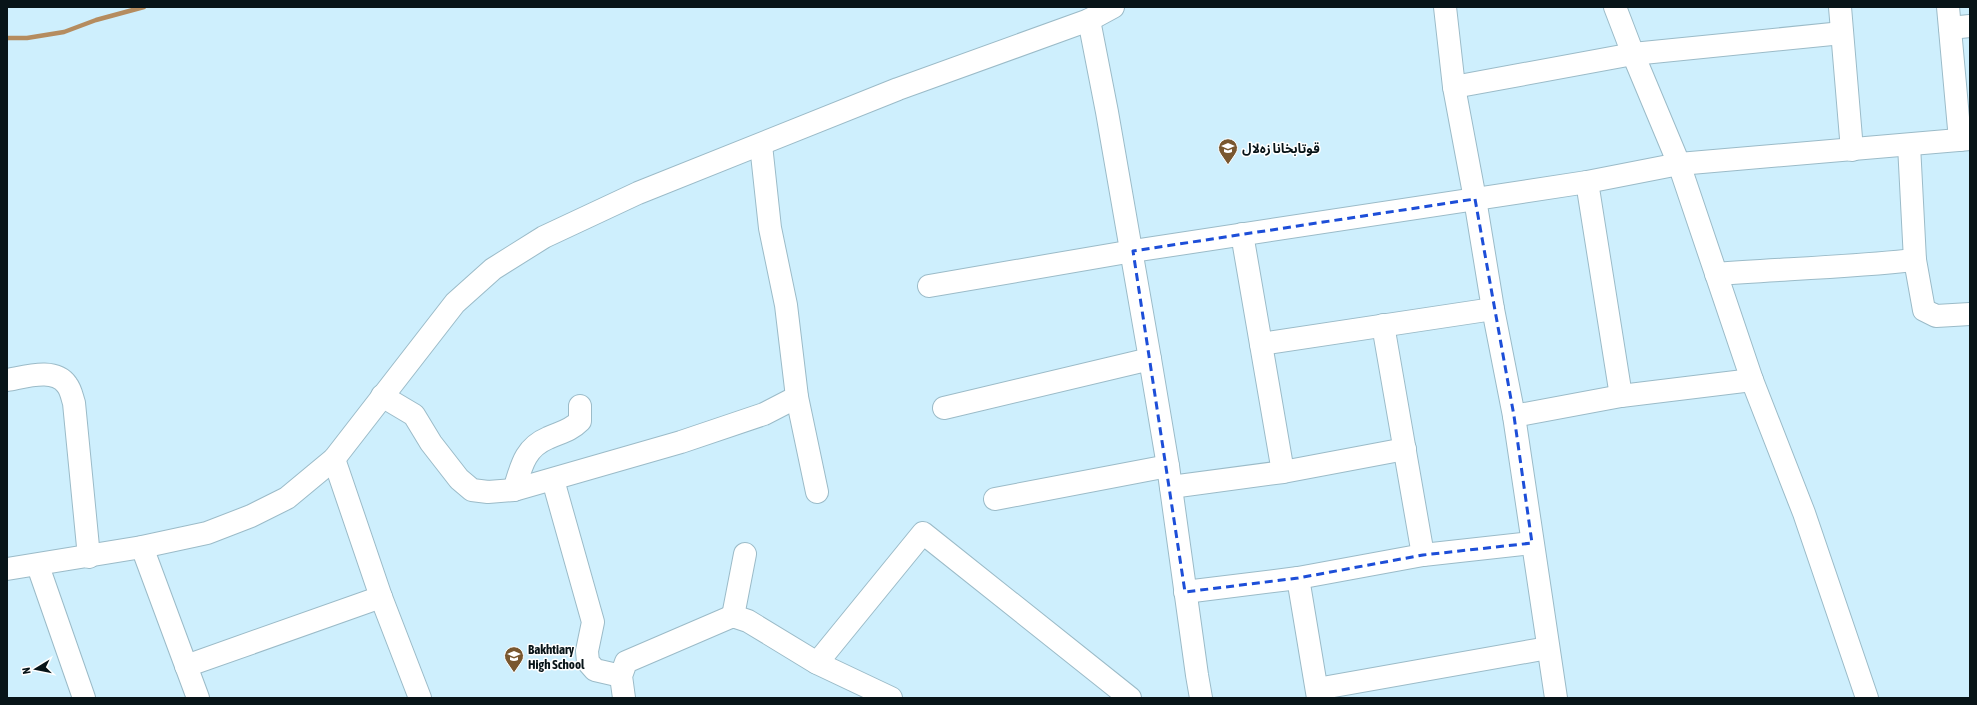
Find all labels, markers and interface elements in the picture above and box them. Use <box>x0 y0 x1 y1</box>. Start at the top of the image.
school or university icon: قوتابخانا زەلال <box>1217 137 1239 165</box>
place label: قوتابخانا زەلال <box>1242 141 1320 156</box>
place label: Bakhtiary High School <box>528 642 585 672</box>
school or university icon: Bakhtiary High School <box>503 645 525 673</box>
north arrow <box>16 649 56 689</box>
text: N <box>20 666 33 675</box>

